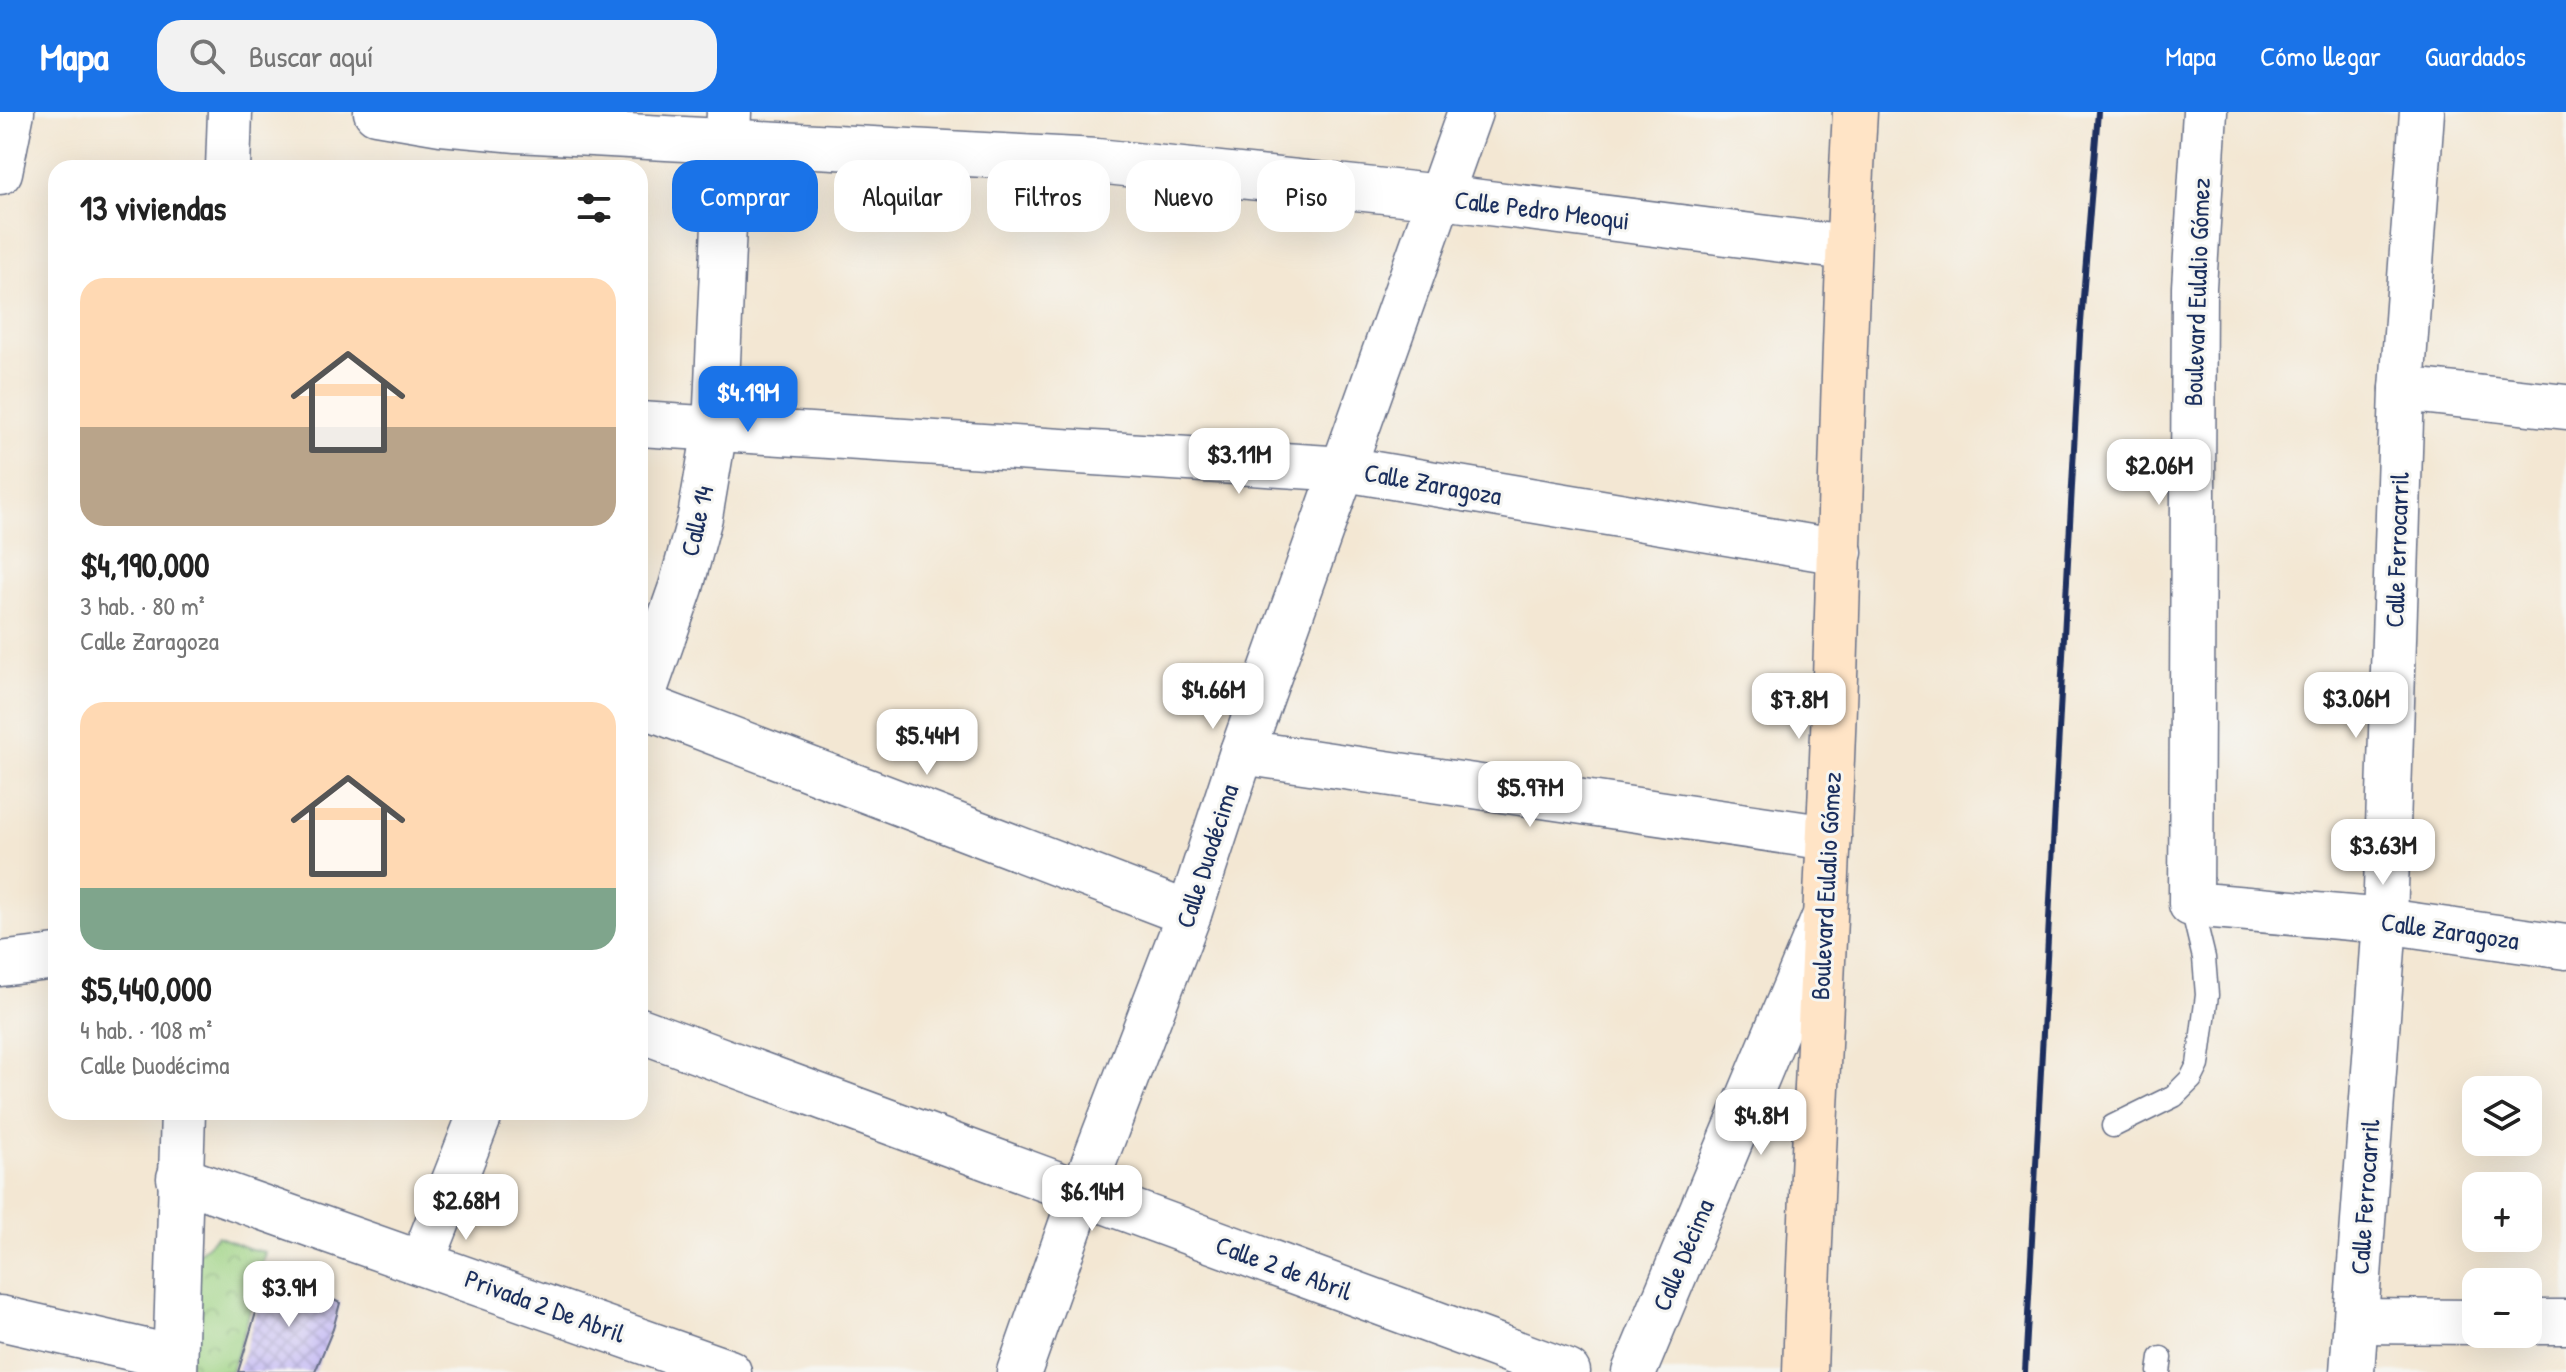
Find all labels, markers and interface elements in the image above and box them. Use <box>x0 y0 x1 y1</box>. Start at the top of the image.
search box <box>157 20 717 92</box>
text: Mapa <box>40 30 109 82</box>
icon: search <box>185 34 229 78</box>
text: Buscar aquí <box>249 36 374 76</box>
text: Mapa <box>2165 37 2216 75</box>
text: Cómo llegar <box>2260 37 2381 75</box>
text: Guardados <box>2425 37 2526 75</box>
chip: Comprar <box>672 160 818 232</box>
chip: Alquilar <box>834 160 971 232</box>
chip: Filtros <box>987 160 1110 232</box>
chip: Nuevo <box>1126 160 1241 232</box>
chip: Piso <box>1257 160 1355 232</box>
street label: Boulevard Eulalio Gómez <box>2175 177 2218 407</box>
street label: Calle Pedro Meoqui <box>1453 181 1632 238</box>
text: 13 viviendas <box>80 185 226 231</box>
icon: filters <box>572 186 616 230</box>
icon: home <box>276 330 420 474</box>
pin: $4.19M <box>683 366 813 434</box>
text: $4.19M <box>717 374 779 409</box>
pin: $3.11M <box>1174 428 1304 496</box>
text: $3.11M <box>1207 436 1271 471</box>
pin: $2.06M <box>2094 439 2224 507</box>
text: $2.06M <box>2125 447 2193 482</box>
street label: Calle Zaragoza <box>1362 454 1505 513</box>
street label: Calle Ferrocarril <box>2376 472 2417 628</box>
street label: Calle 14 <box>671 482 722 559</box>
text: $4,190,000 <box>80 542 209 588</box>
text: 3 hab. · 80 m² <box>80 588 205 623</box>
text: Calle Zaragoza <box>80 623 219 658</box>
pin: $4.66M <box>1148 663 1278 731</box>
text: $4.66M <box>1181 671 1245 706</box>
pin: $3.06M <box>2291 672 2421 740</box>
pin: $7.8M <box>1743 673 1855 741</box>
text: $3.06M <box>2322 680 2390 715</box>
text: $7.8M <box>1770 681 1828 716</box>
pin: $5.44M <box>862 709 992 777</box>
text: $5.44M <box>895 717 959 752</box>
icon: home <box>276 754 420 898</box>
pin: $5.97M <box>1465 761 1595 829</box>
text: $5.97M <box>1496 769 1564 804</box>
street label: Boulevard Eulalio Gómez <box>1802 771 1849 1001</box>
street label: Calle Duodécima <box>1167 779 1246 932</box>
pin: $3.63M <box>2318 819 2448 887</box>
text: $3.63M <box>2349 827 2417 862</box>
street label: Calle Zaragoza <box>2379 904 2521 958</box>
text: $5,440,000 <box>80 966 212 1012</box>
text: 4 hab. · 108 m² <box>80 1012 212 1047</box>
text: Calle Duodécima <box>80 1047 229 1082</box>
map controls <box>2462 1076 2542 1348</box>
button: layers <box>2462 1076 2542 1156</box>
pin: $4.8M <box>1705 1089 1817 1157</box>
text: $4.8M <box>1733 1097 1789 1132</box>
street label: Calle Ferrocarril <box>2342 1118 2387 1276</box>
pin: $6.14M <box>1027 1165 1157 1233</box>
button: + <box>2462 1172 2542 1252</box>
text: $6.14M <box>1060 1173 1124 1208</box>
pin: $2.68M <box>401 1174 531 1242</box>
text: $2.68M <box>432 1182 500 1217</box>
street label: Calle Décima <box>1643 1193 1722 1316</box>
street label: Calle 2 de Abril <box>1211 1227 1357 1308</box>
street label: Privada 2 De Abril <box>460 1260 630 1351</box>
pin: $3.9M <box>233 1261 345 1329</box>
button: − <box>2462 1268 2542 1348</box>
text: $3.9M <box>261 1269 317 1304</box>

